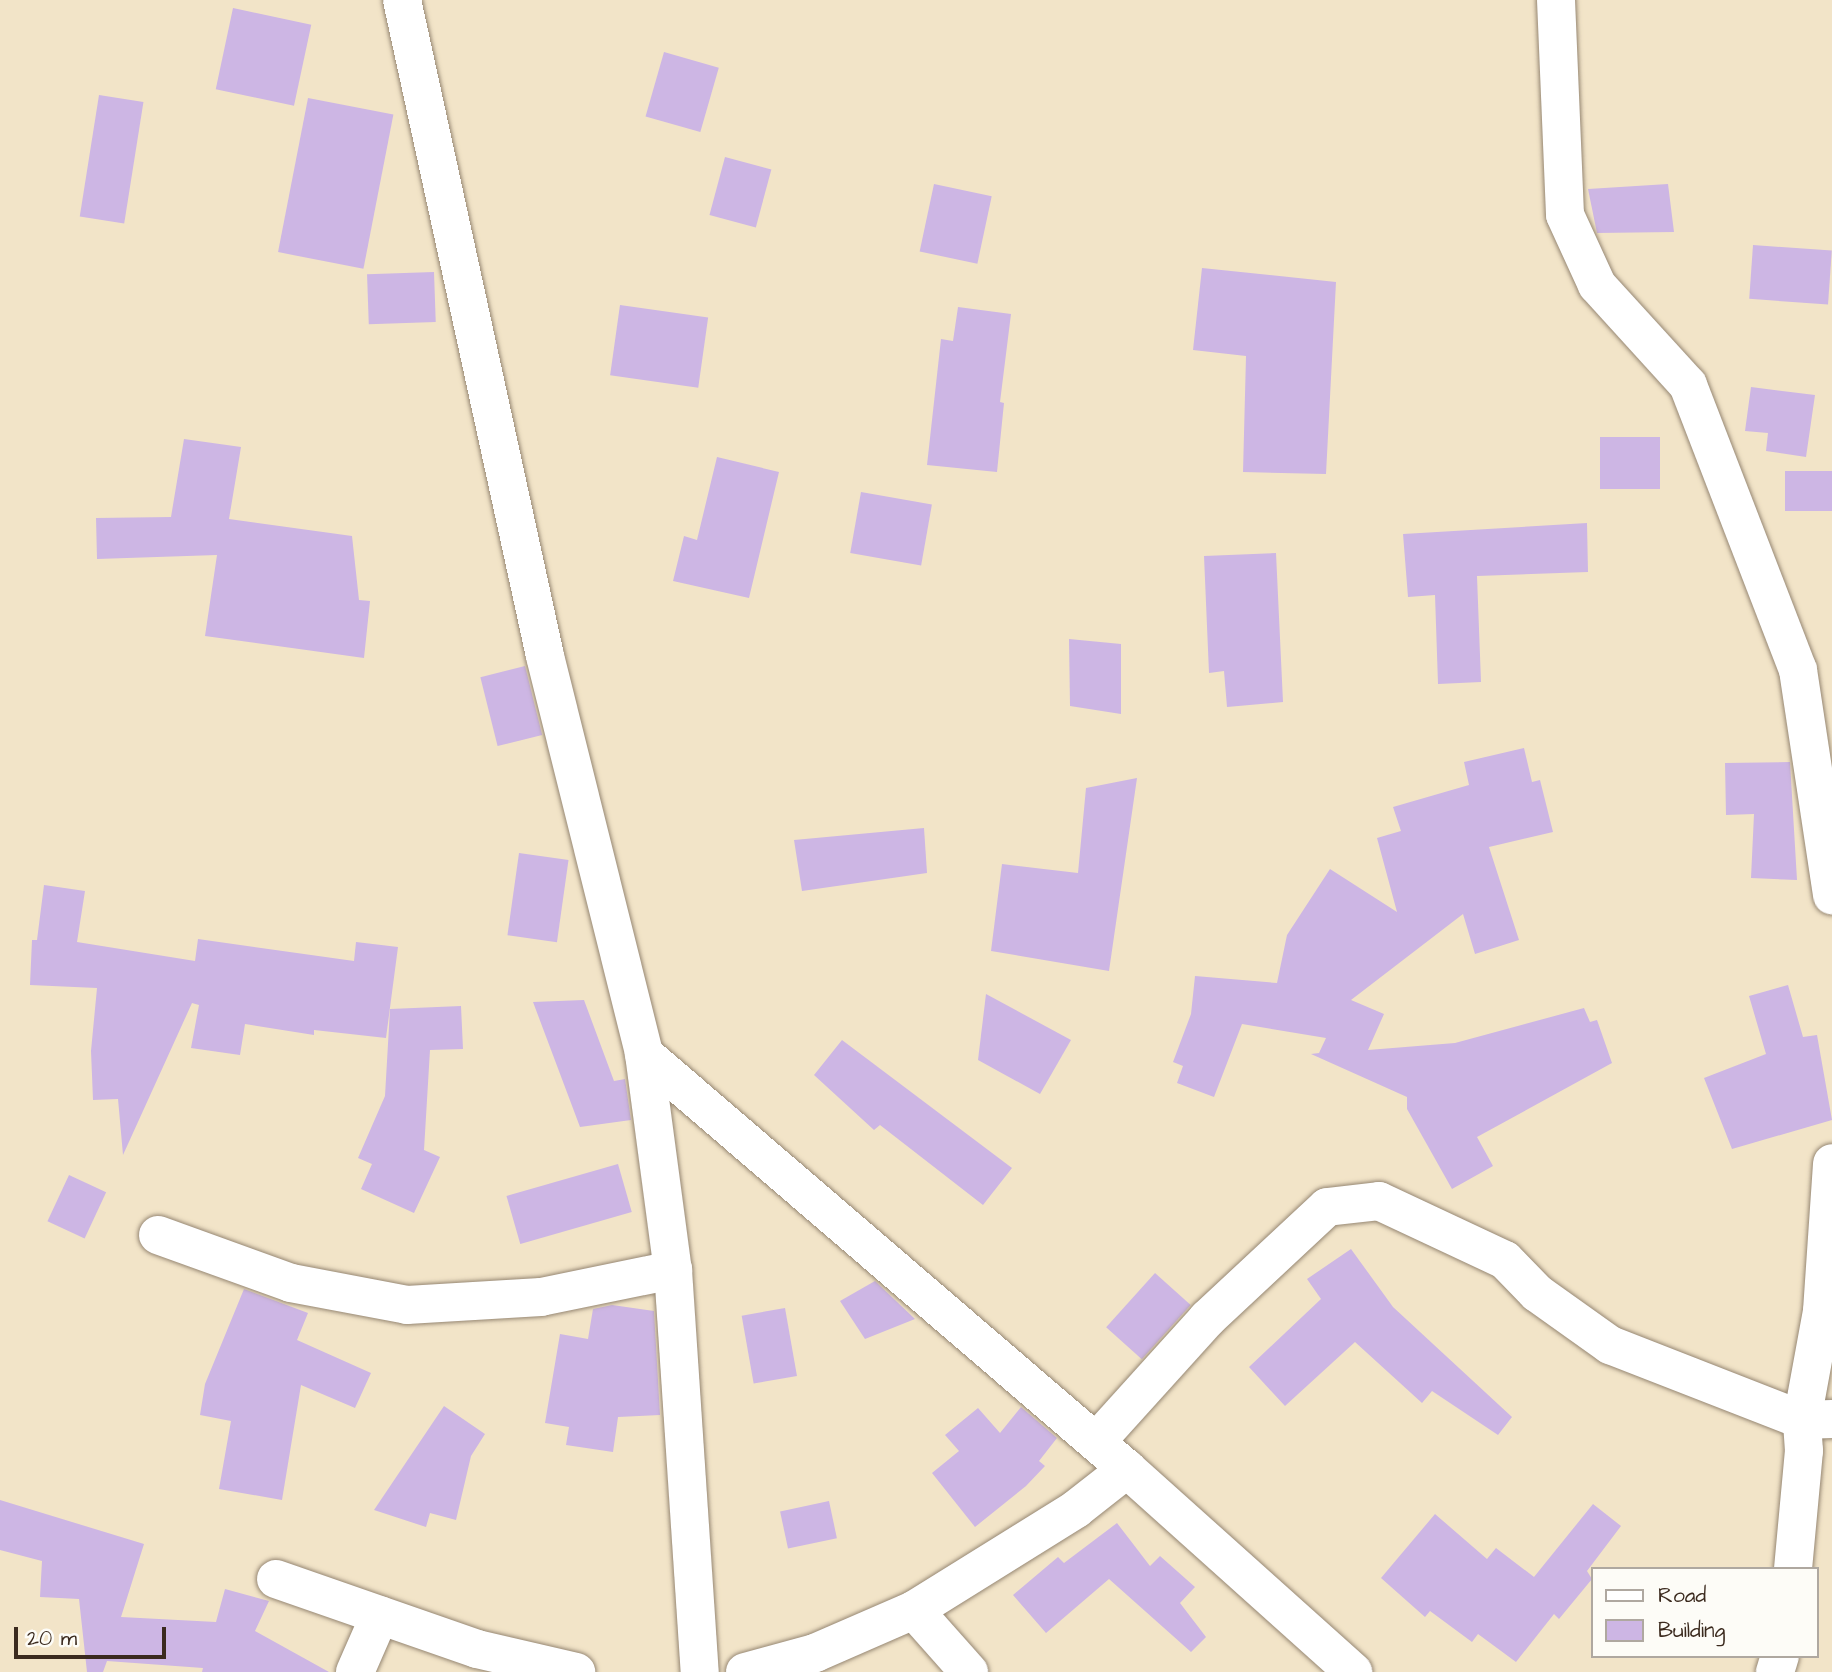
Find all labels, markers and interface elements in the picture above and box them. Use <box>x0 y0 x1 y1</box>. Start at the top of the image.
legend <box>1590 1567 1818 1658</box>
text: Road <box>1658 1581 1706 1610</box>
scale bar <box>18 1612 170 1656</box>
text: Building <box>1658 1616 1725 1645</box>
text: 20 m <box>27 1624 77 1653</box>

